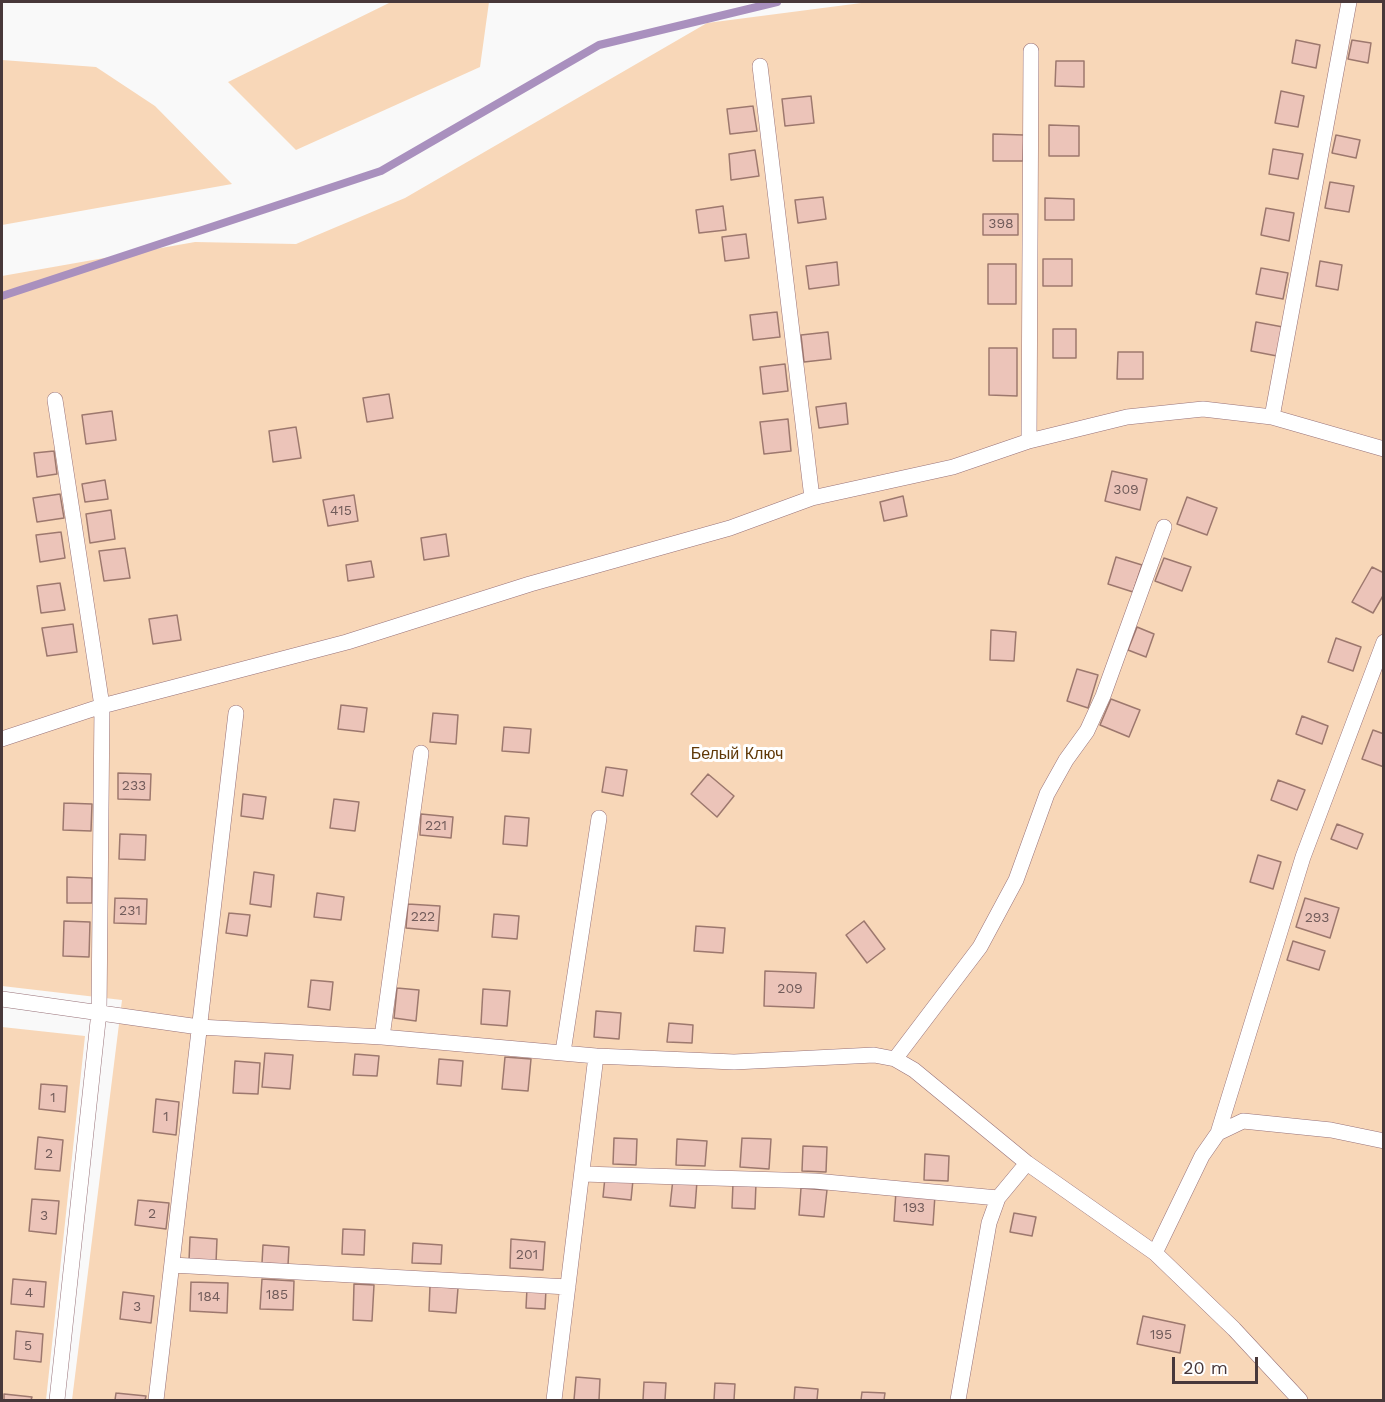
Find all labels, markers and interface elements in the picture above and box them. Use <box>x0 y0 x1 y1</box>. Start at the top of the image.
house number: 398 <box>988 216 1014 232</box>
house number: 309 <box>1113 482 1139 498</box>
house number: 415 <box>330 503 352 519</box>
park label: Белый Ключ <box>691 744 783 764</box>
house number: 233 <box>122 778 146 794</box>
house number: 221 <box>425 818 447 834</box>
house number: 231 <box>119 903 141 919</box>
house number: 222 <box>411 909 435 925</box>
house number: 293 <box>1305 910 1329 926</box>
house number: 209 <box>777 981 803 997</box>
house number: 1 <box>50 1090 56 1106</box>
house number: 1 <box>163 1109 169 1125</box>
house number: 2 <box>45 1146 53 1162</box>
house number: 193 <box>903 1200 925 1216</box>
house number: 2 <box>148 1206 156 1222</box>
house number: 3 <box>40 1208 48 1224</box>
house number: 201 <box>516 1247 538 1263</box>
house number: 4 <box>25 1285 33 1301</box>
house number: 185 <box>266 1287 288 1303</box>
house number: 184 <box>198 1289 220 1305</box>
house number: 3 <box>133 1299 141 1315</box>
house number: 195 <box>1150 1327 1172 1343</box>
house number: 5 <box>24 1338 32 1354</box>
scale bar <box>1175 1345 1260 1383</box>
text: 20 m <box>1183 1357 1228 1378</box>

